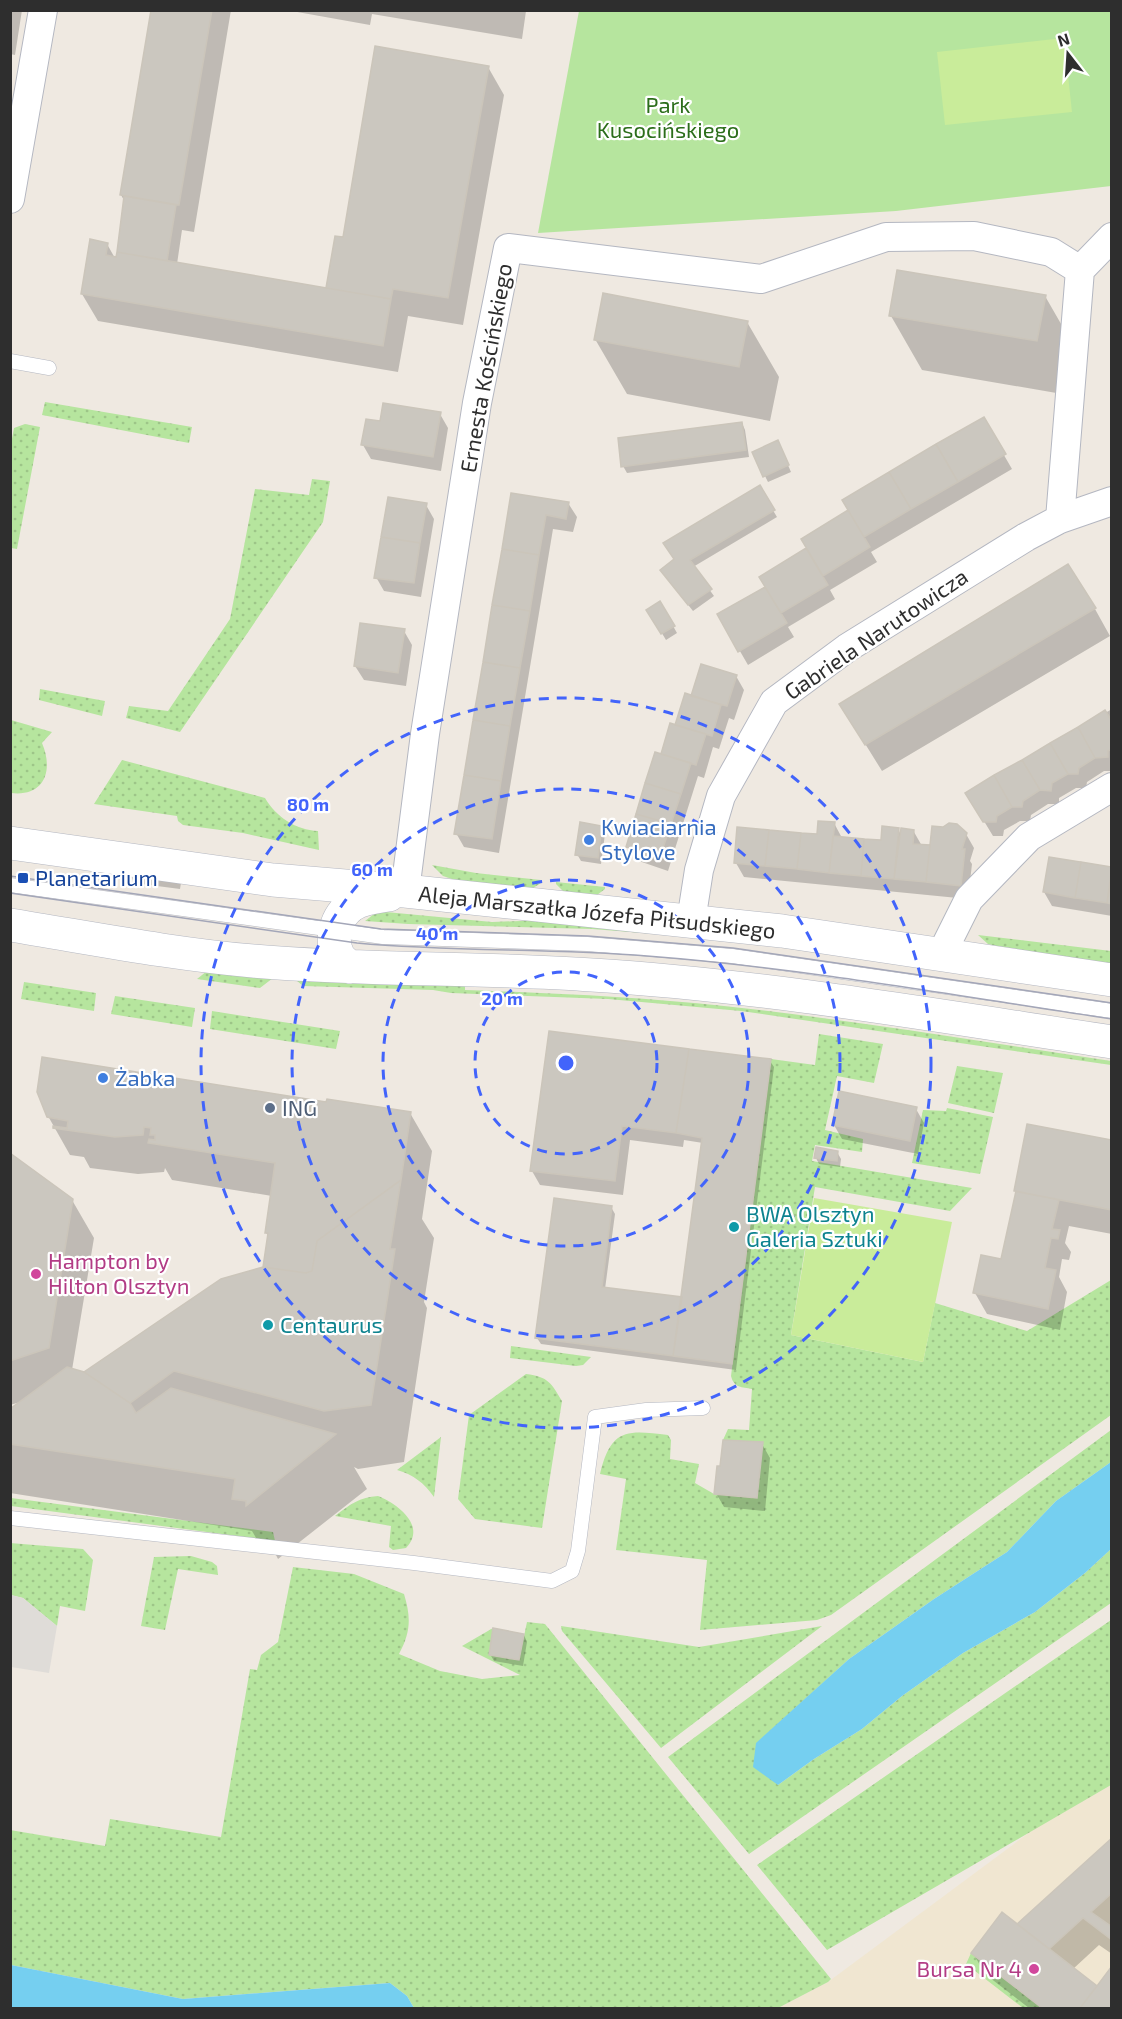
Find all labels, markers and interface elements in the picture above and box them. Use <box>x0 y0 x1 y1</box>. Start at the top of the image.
north arrow <box>1038 24 1098 84</box>
text: N <box>1055 28 1072 50</box>
park label: Park Kusocińskiego <box>597 91 739 142</box>
street label: Ernesta Kościńskiego <box>454 261 516 474</box>
street label: Gabriela Narutowicza <box>779 562 972 704</box>
text: 80 m <box>287 793 329 815</box>
place label: Kwiaciarnia Stylove <box>601 813 717 864</box>
marker: Kwiaciarnia Stylove <box>582 833 596 847</box>
text: 60 m <box>351 858 393 880</box>
place label: Planetarium <box>35 864 158 890</box>
marker: Planetarium <box>16 871 30 885</box>
street label: Aleja Marszałka Józefa Piłsudskiego <box>417 879 777 944</box>
text: 40 m <box>416 922 458 944</box>
text: 20 m <box>481 987 523 1009</box>
centre of rings <box>556 1053 576 1073</box>
place label: Żabka <box>115 1064 175 1090</box>
marker: Żabka <box>96 1071 110 1085</box>
place label: ING <box>282 1094 317 1120</box>
marker: ING <box>263 1101 277 1115</box>
place label: BWA Olsztyn Galeria Sztuki <box>746 1200 883 1251</box>
marker: BWA Olsztyn Galeria Sztuki <box>727 1220 741 1234</box>
place label: Hampton by Hilton Olsztyn <box>48 1247 190 1298</box>
marker: Hampton by Hilton Olsztyn <box>29 1267 43 1281</box>
place label: Centaurus <box>280 1311 383 1337</box>
marker: Centaurus <box>261 1318 275 1332</box>
place label: Bursa Nr 4 <box>917 1955 1022 1981</box>
marker: Bursa Nr 4 <box>1027 1962 1041 1976</box>

